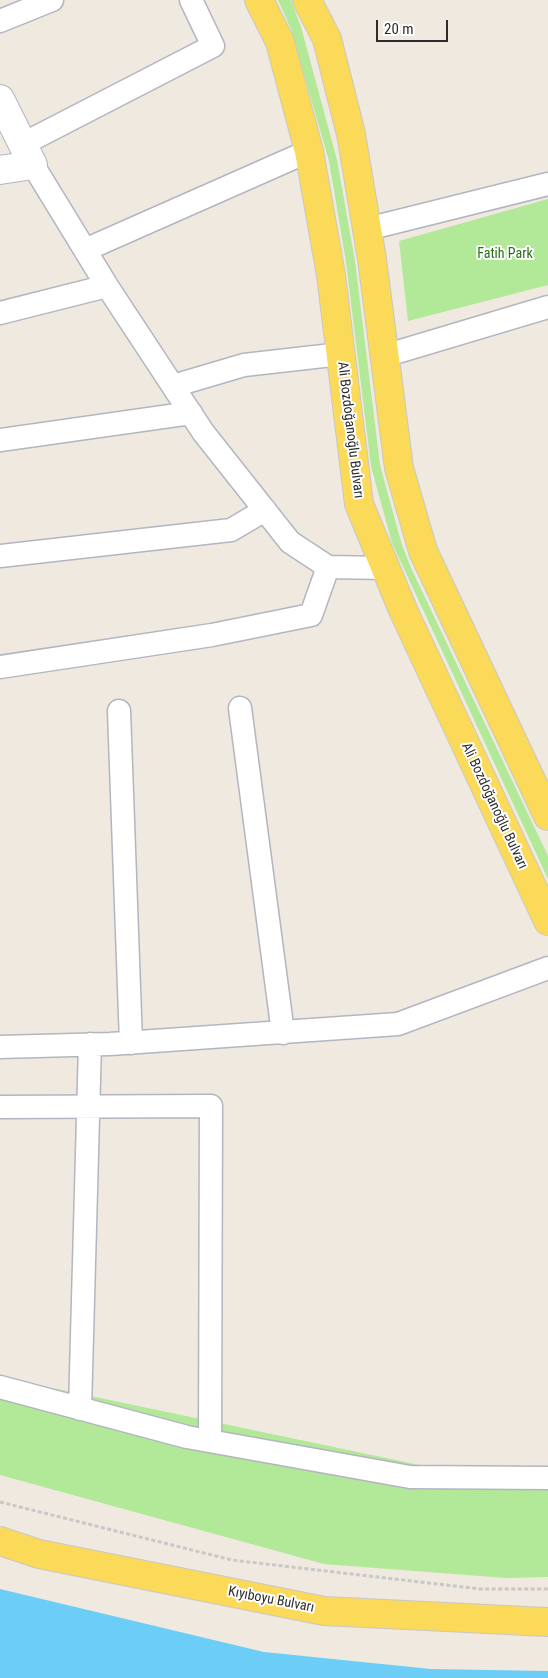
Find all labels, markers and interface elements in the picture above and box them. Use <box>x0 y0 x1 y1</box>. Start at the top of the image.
scale bar <box>378 10 450 42</box>
text: 20 m <box>384 20 414 38</box>
park label: Fatih Park <box>477 246 533 262</box>
street label: Ali Bozdoğanoğlu Bulvarı <box>333 361 367 499</box>
street label: Ali Bozdoğanoğlu Bulvarı <box>457 740 531 872</box>
street label: Kıyıboyu Bulvarı <box>226 1583 316 1617</box>

